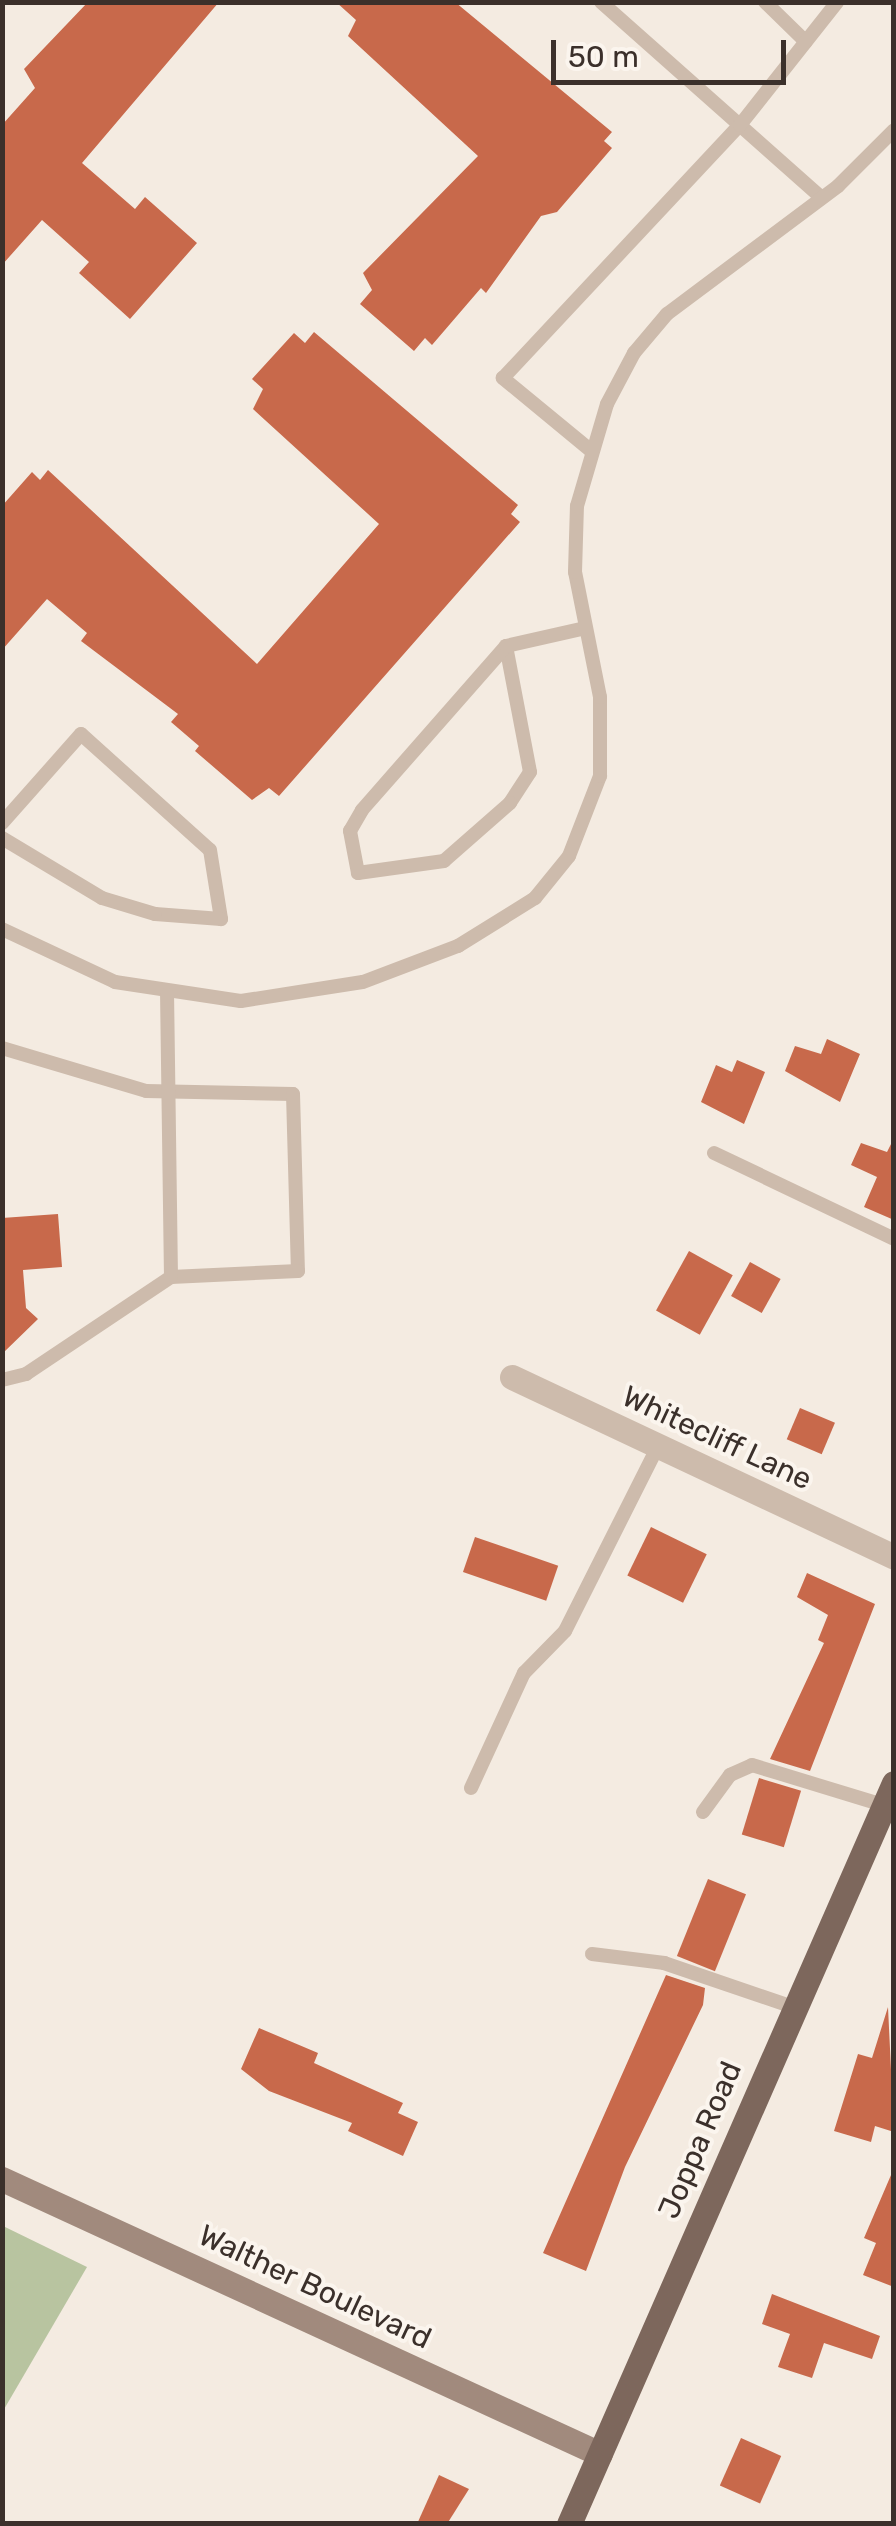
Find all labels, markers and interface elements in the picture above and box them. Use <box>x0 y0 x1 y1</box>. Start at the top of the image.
scale bar <box>556 20 791 82</box>
text: 50 m <box>568 39 639 75</box>
street label: Whitecliff Lane <box>616 1378 818 1498</box>
street label: Joppa Road <box>651 2056 749 2224</box>
street label: Walther Boulevard <box>193 2217 437 2357</box>

